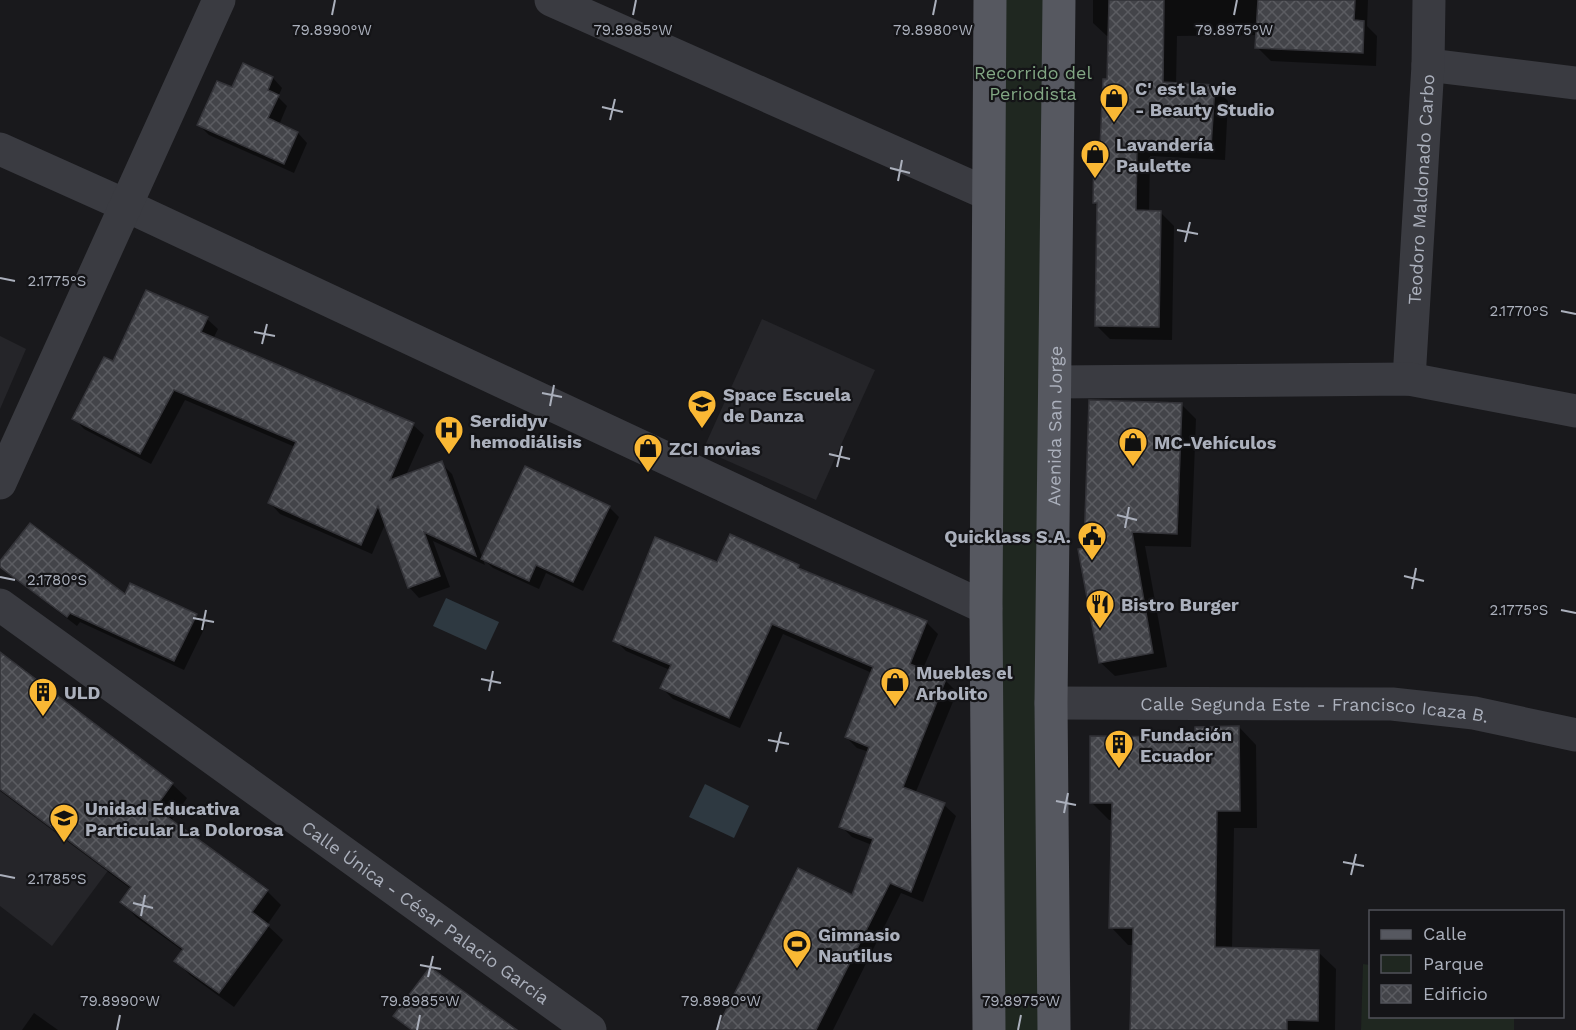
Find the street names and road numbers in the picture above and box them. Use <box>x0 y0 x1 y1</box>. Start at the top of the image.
street label: Teodoro Maldonado Carbo <box>1403 73 1438 305</box>
street label: Avenida San Jorge <box>1043 346 1066 506</box>
street label: Calle Segunda Este - Francisco Icaza B. <box>1140 693 1491 726</box>
street label: Calle Única - César Palacio García <box>298 816 554 1008</box>

